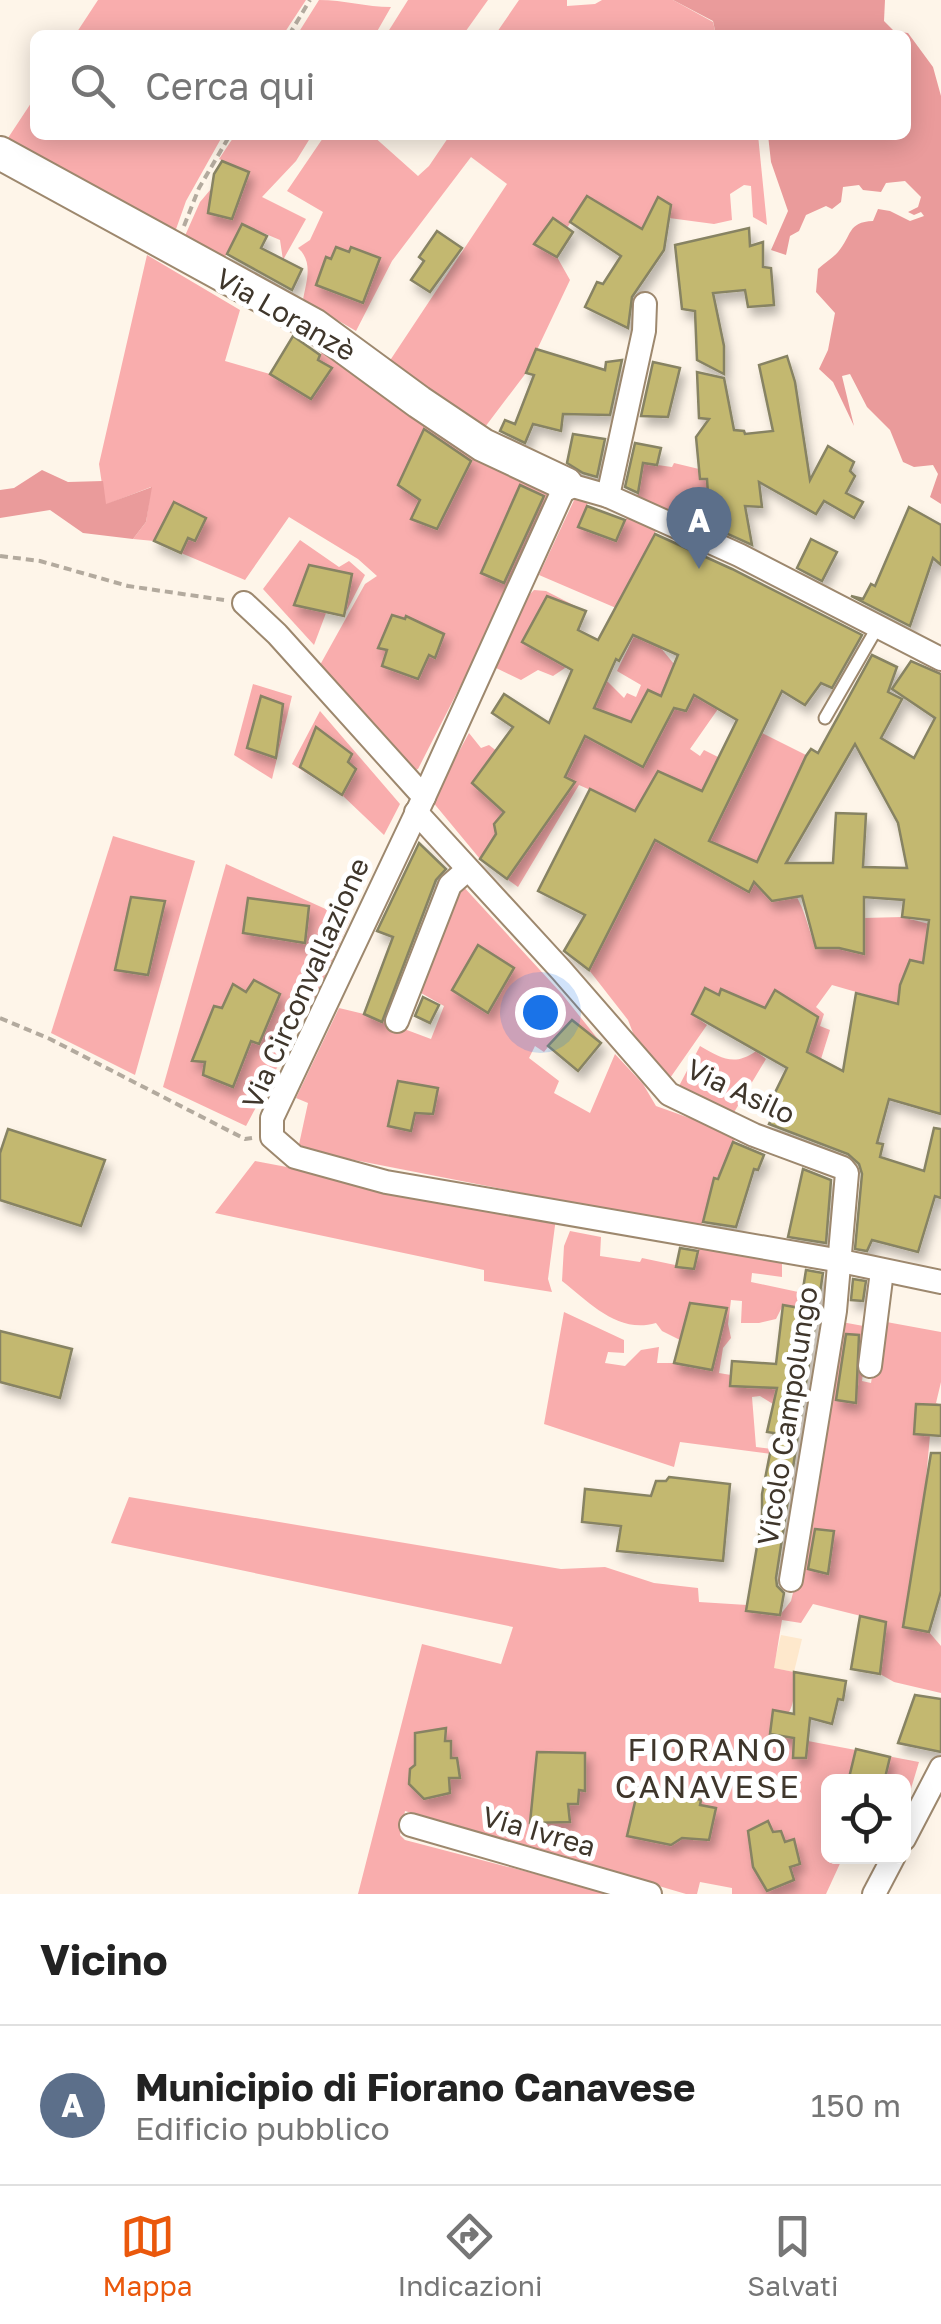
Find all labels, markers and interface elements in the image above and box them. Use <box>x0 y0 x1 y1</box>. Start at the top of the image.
search box <box>30 30 911 140</box>
icon: search <box>65 58 120 113</box>
text: Cerca qui <box>145 63 316 108</box>
street label: Via Loranzè <box>210 261 362 367</box>
pin: A <box>666 486 732 569</box>
street label: Via Circonvallazione <box>235 852 375 1114</box>
your location <box>515 987 566 1038</box>
street label: Via Asilo <box>682 1052 800 1130</box>
street label: Vicolo Campolungo <box>750 1284 824 1548</box>
district label: FIORANO CANAVESE <box>615 1730 801 1805</box>
map controls <box>821 1774 911 1864</box>
button: locate <box>821 1774 911 1864</box>
street label: Via Ivrea <box>479 1799 599 1863</box>
text: Vicino <box>40 1934 168 1984</box>
text: Municipio di Fiorano Canavese <box>135 2064 696 2109</box>
text: A <box>61 2086 84 2124</box>
text: 150 m <box>811 2086 901 2124</box>
text: Edificio pubblico <box>135 2109 390 2147</box>
tab: Mappa <box>102 2209 193 2302</box>
tab: Indicazioni <box>397 2209 543 2302</box>
tab: Salvati <box>747 2209 839 2302</box>

